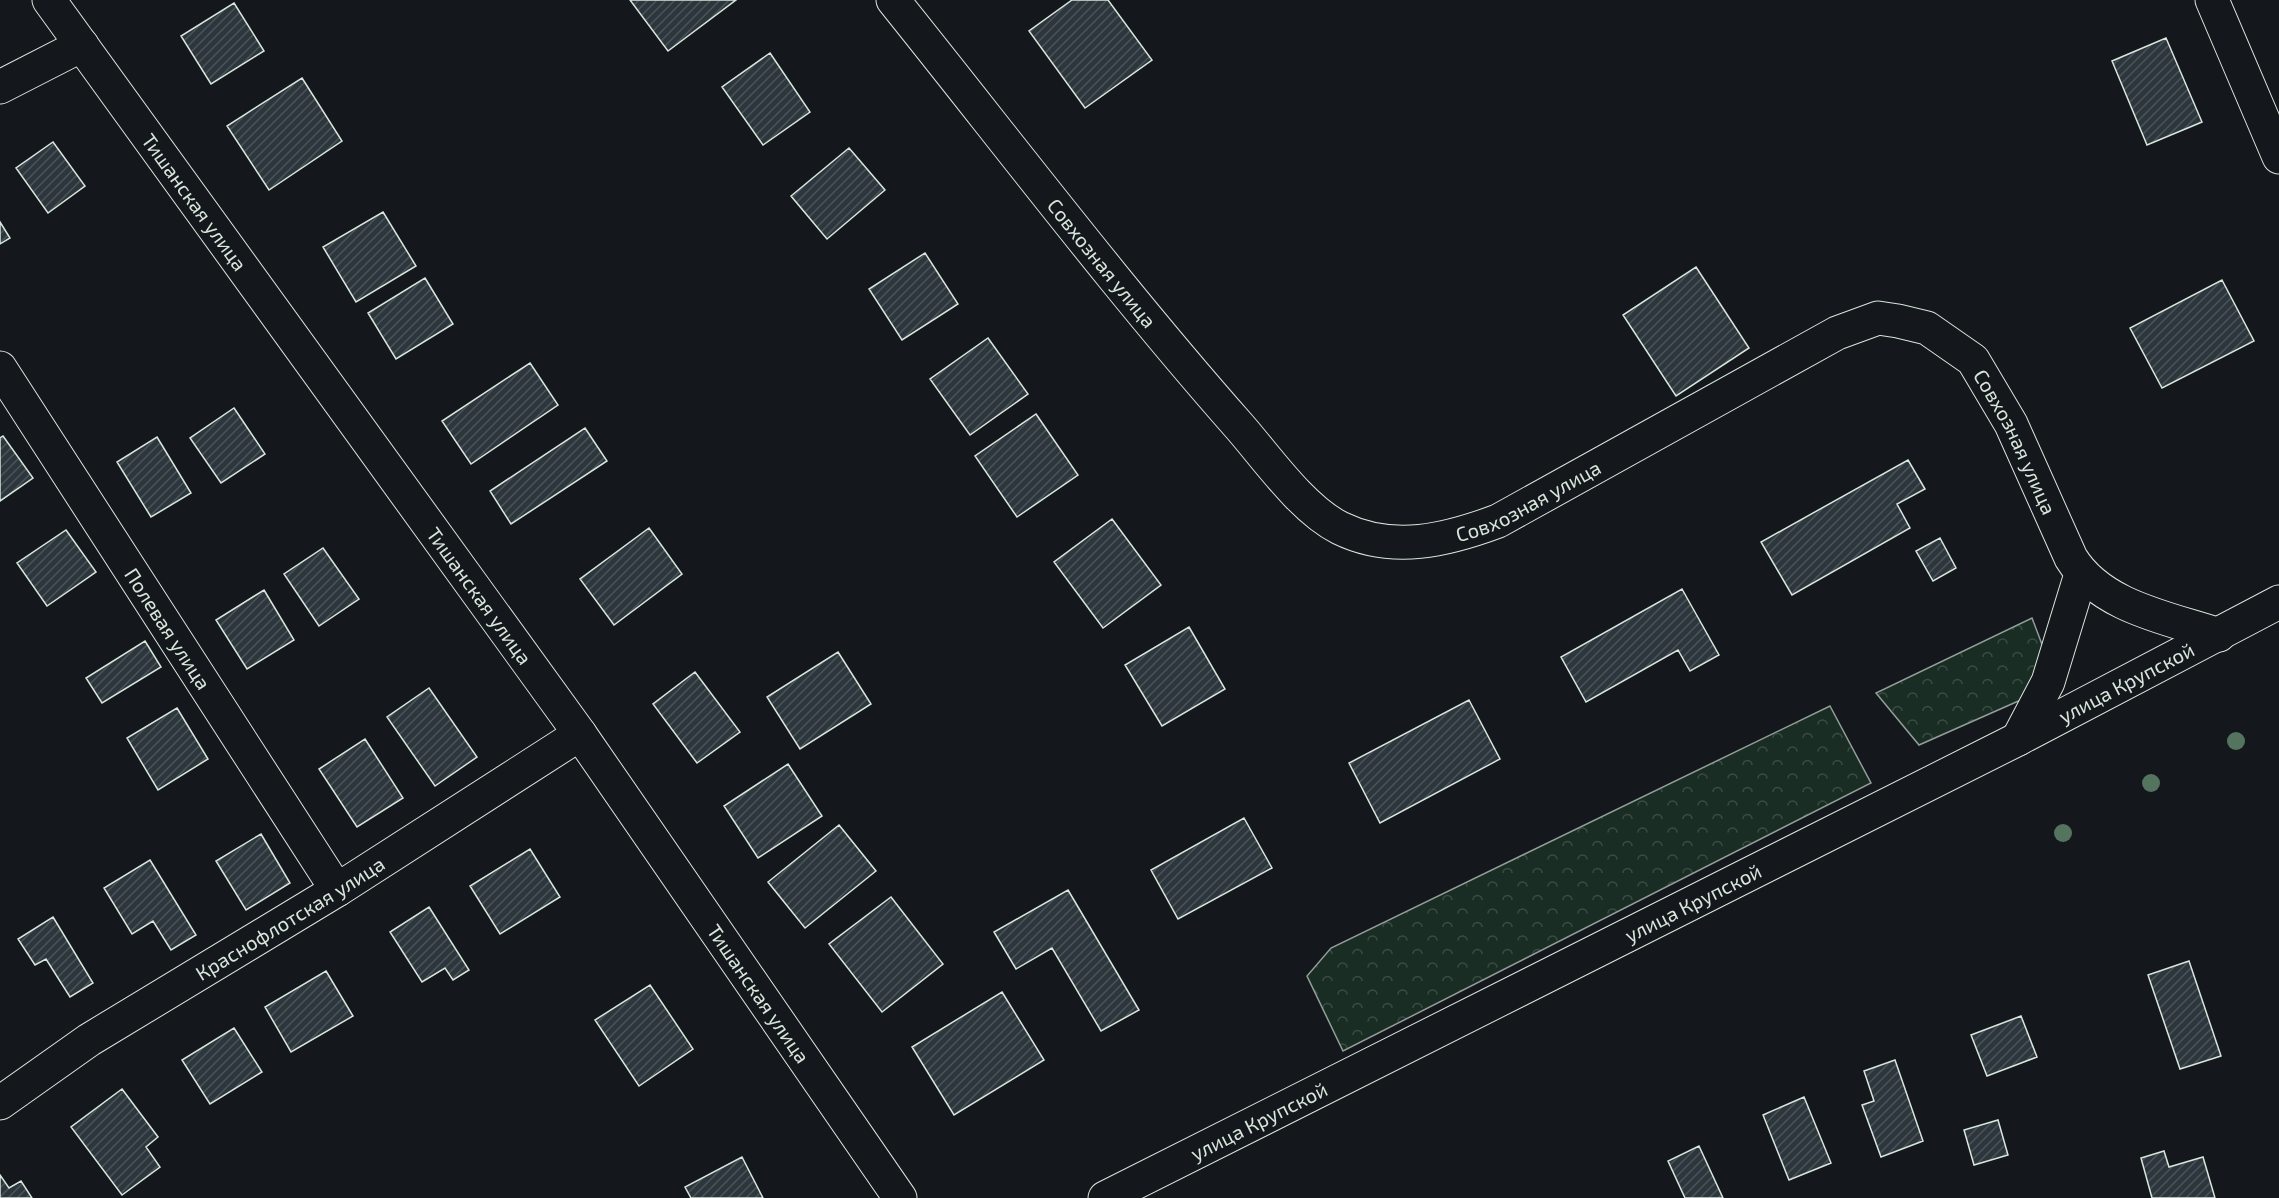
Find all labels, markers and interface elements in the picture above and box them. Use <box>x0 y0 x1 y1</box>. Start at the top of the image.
street label: Тишанская улица <box>137 129 253 275</box>
street label: Совхозная улица <box>1043 193 1162 332</box>
street label: Совхозная улица <box>1969 365 2062 518</box>
street label: Совхозная улица <box>1453 455 1605 546</box>
street label: Тишанская улица <box>422 522 537 669</box>
street label: Полевая улица <box>120 563 216 694</box>
street label: улица Крупской <box>2054 637 2198 729</box>
street label: Краснофлотская улица <box>191 851 389 985</box>
street label: улица Крупской <box>1621 858 1765 948</box>
street label: Тишанская улица <box>703 919 815 1067</box>
street label: улица Крупской <box>1186 1076 1331 1166</box>

